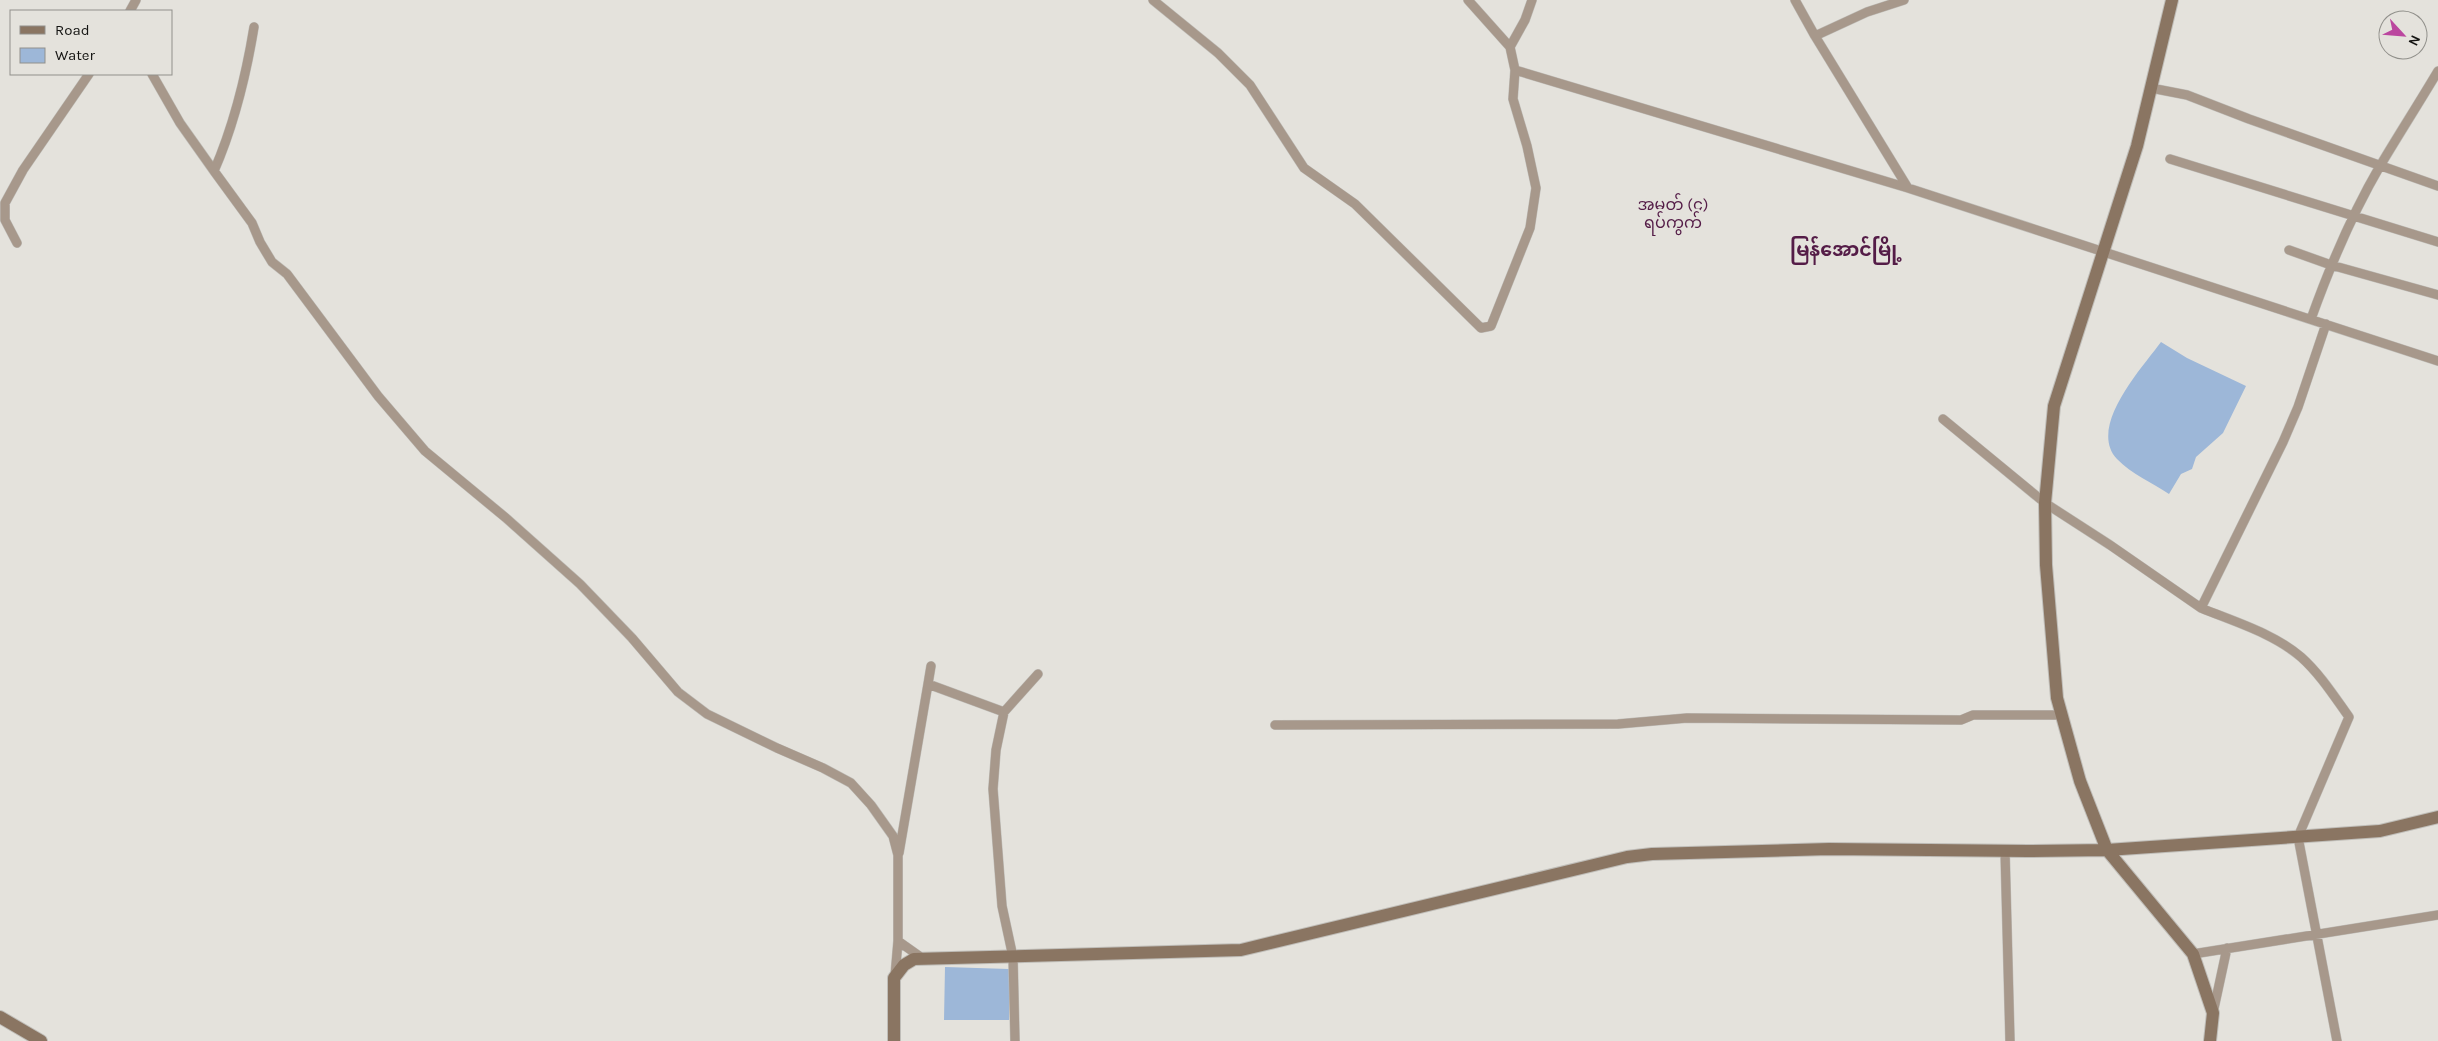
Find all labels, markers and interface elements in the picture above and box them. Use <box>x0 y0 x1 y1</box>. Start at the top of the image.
legend <box>10 10 172 75</box>
north arrow <box>2378 10 2428 60</box>
text: Road <box>55 21 90 39</box>
text: N <box>2404 32 2424 49</box>
text: Water <box>55 46 96 64</box>
district label: အမှတ် (၄) ရပ်ကွက် <box>1638 193 1708 236</box>
district label: မြန်အောင်မြို့ <box>1790 236 1902 265</box>

